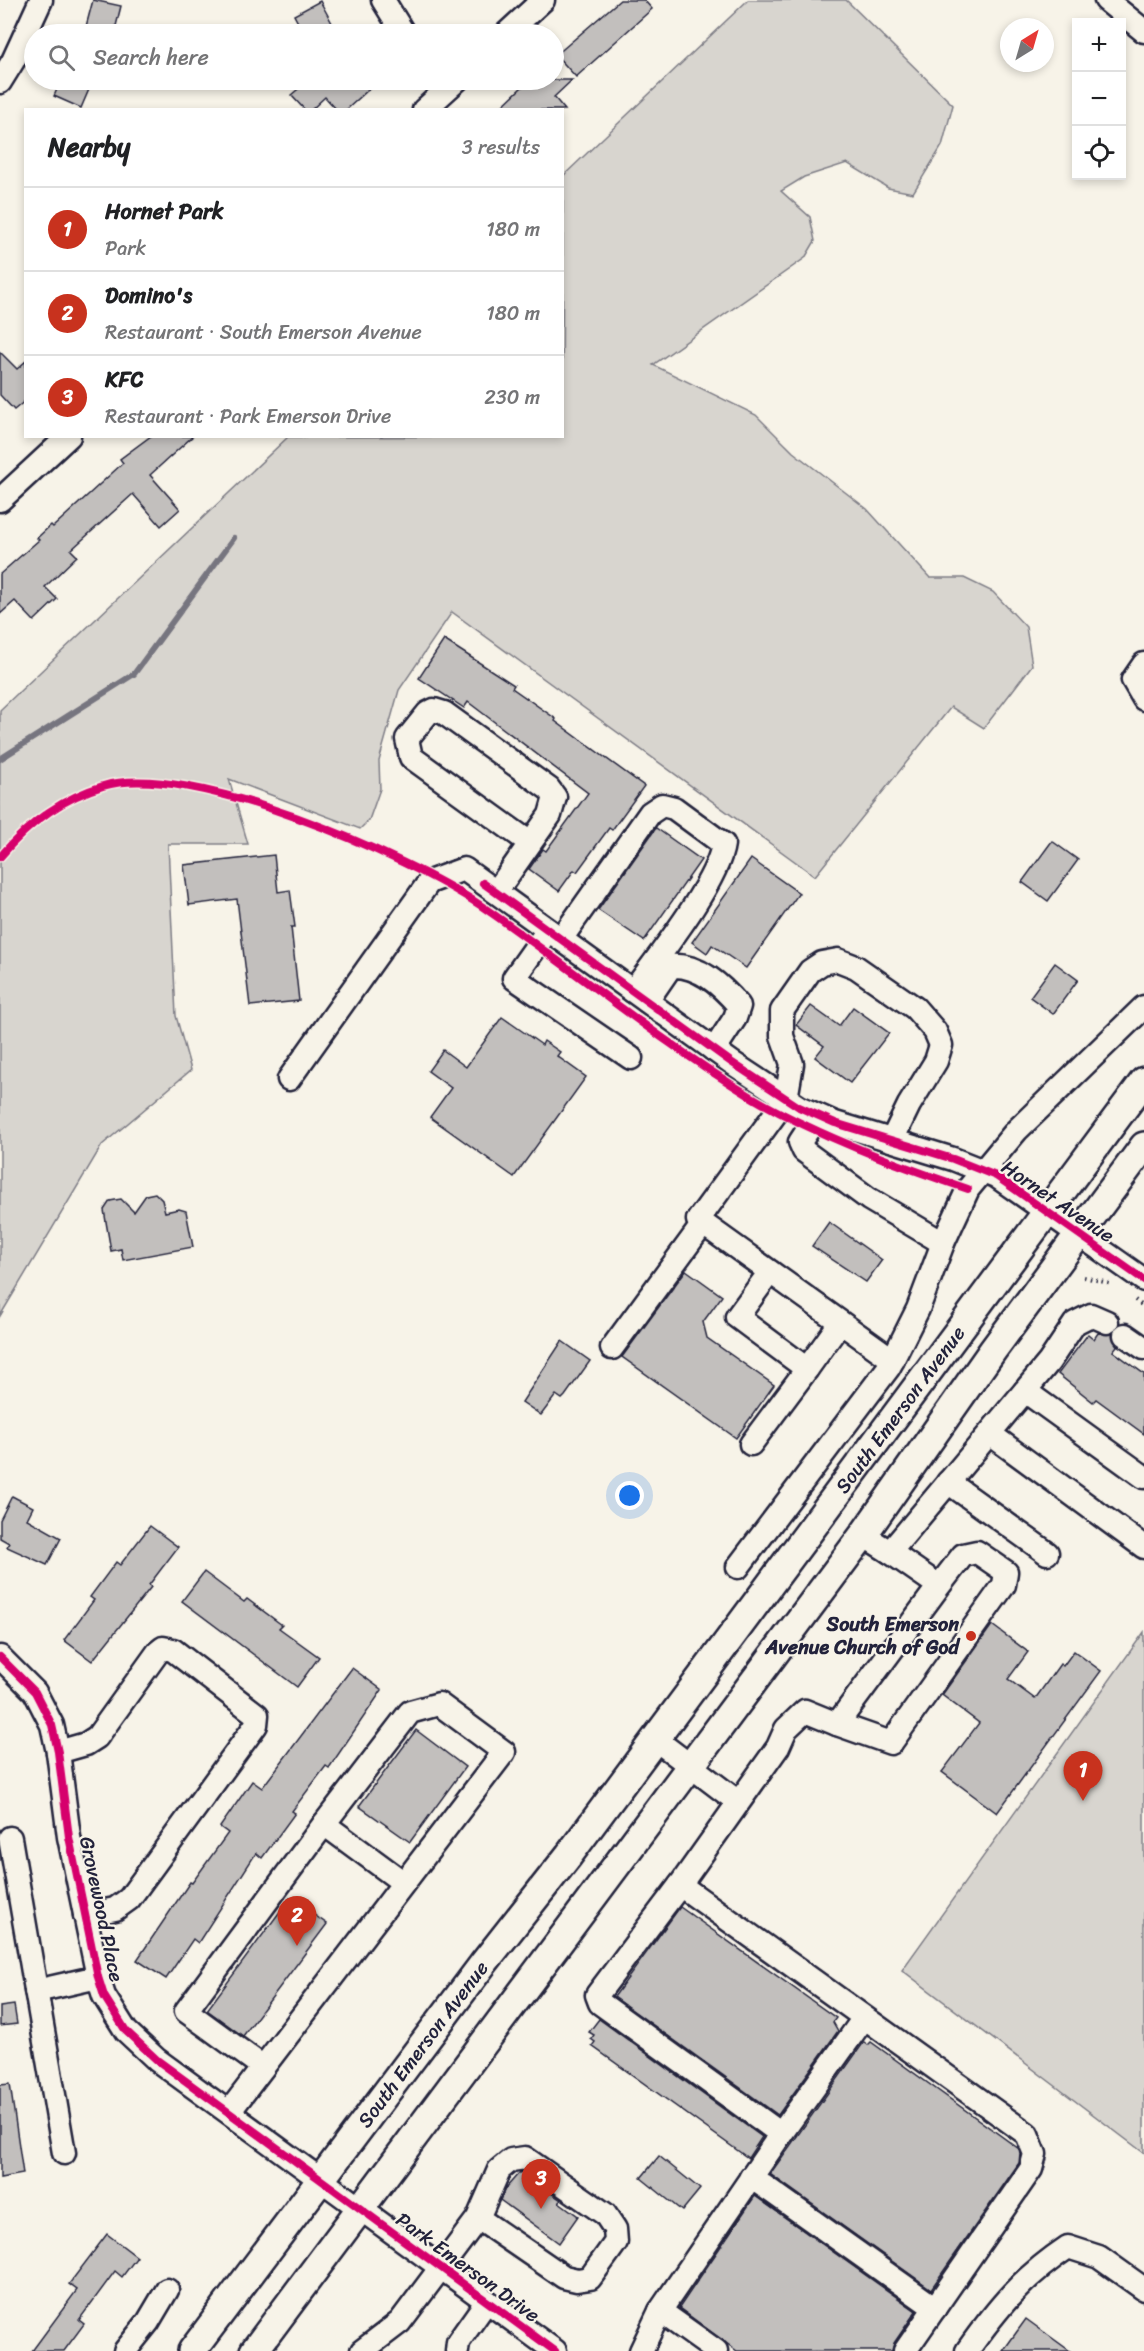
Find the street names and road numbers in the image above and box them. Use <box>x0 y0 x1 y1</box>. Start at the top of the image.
street label: Hornet Avenue <box>994 1150 1122 1252</box>
street label: South Emerson Avenue <box>826 1318 975 1501</box>
street label: Grovewood Place <box>69 1833 134 1985</box>
street label: South Emerson Avenue <box>348 1953 498 2136</box>
street label: Park Emerson Drive <box>388 2203 547 2332</box>

